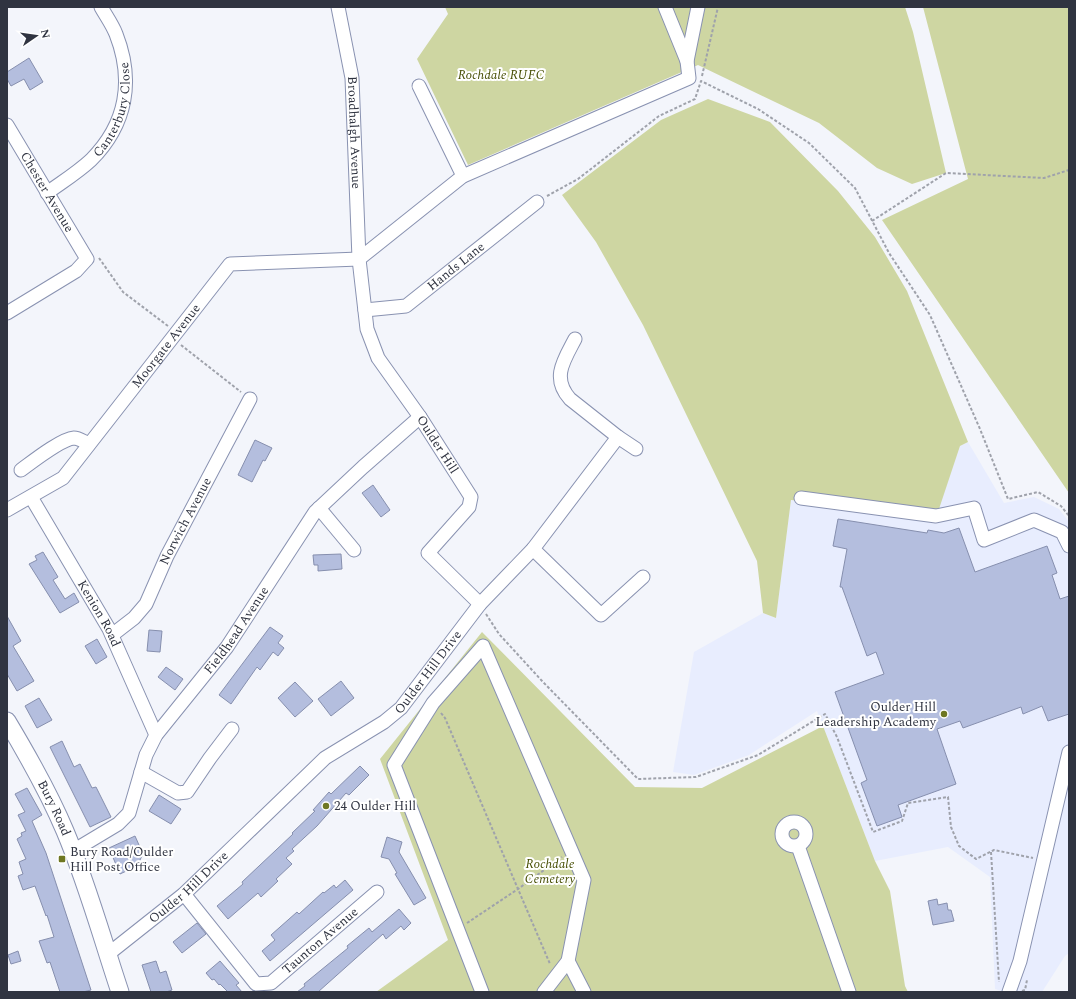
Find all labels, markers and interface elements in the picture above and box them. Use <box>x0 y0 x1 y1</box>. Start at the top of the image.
north arrow <box>16 16 56 56</box>
text: N <box>36 28 55 40</box>
street label: Canterbury Close <box>88 61 136 162</box>
park label: Rochdale RUFC <box>458 65 545 85</box>
street label: Broadhalgh Avenue <box>342 76 366 189</box>
street label: Chester Avenue <box>15 148 79 236</box>
street label: Hands Lane <box>423 237 489 296</box>
street label: Moorgate Avenue <box>127 300 205 392</box>
street label: Oulder Hill <box>411 411 464 478</box>
street label: Norwich Avenue <box>154 474 217 568</box>
street label: Kenion Road <box>72 576 126 650</box>
street label: Fieldhead Avenue <box>199 582 274 679</box>
street label: Oulder Hill Drive <box>390 626 467 719</box>
place label: Oulder Hill Leadership Academy <box>816 697 937 732</box>
marker: Oulder Hill Leadership Academy <box>939 709 949 719</box>
street label: Bury Road <box>32 776 76 839</box>
place label: 24 Oulder Hill <box>334 796 416 816</box>
marker: 24 Oulder Hill <box>321 801 331 811</box>
place label: Bury Road/Oulder Hill Post Office <box>70 842 173 877</box>
street label: Oulder Hill Drive <box>144 846 233 928</box>
marker: Bury Road/Oulder Hill Post Office <box>57 854 67 864</box>
park label: Rochdale Cemetery <box>525 854 575 889</box>
street label: Taunton Avenue <box>278 902 363 979</box>

